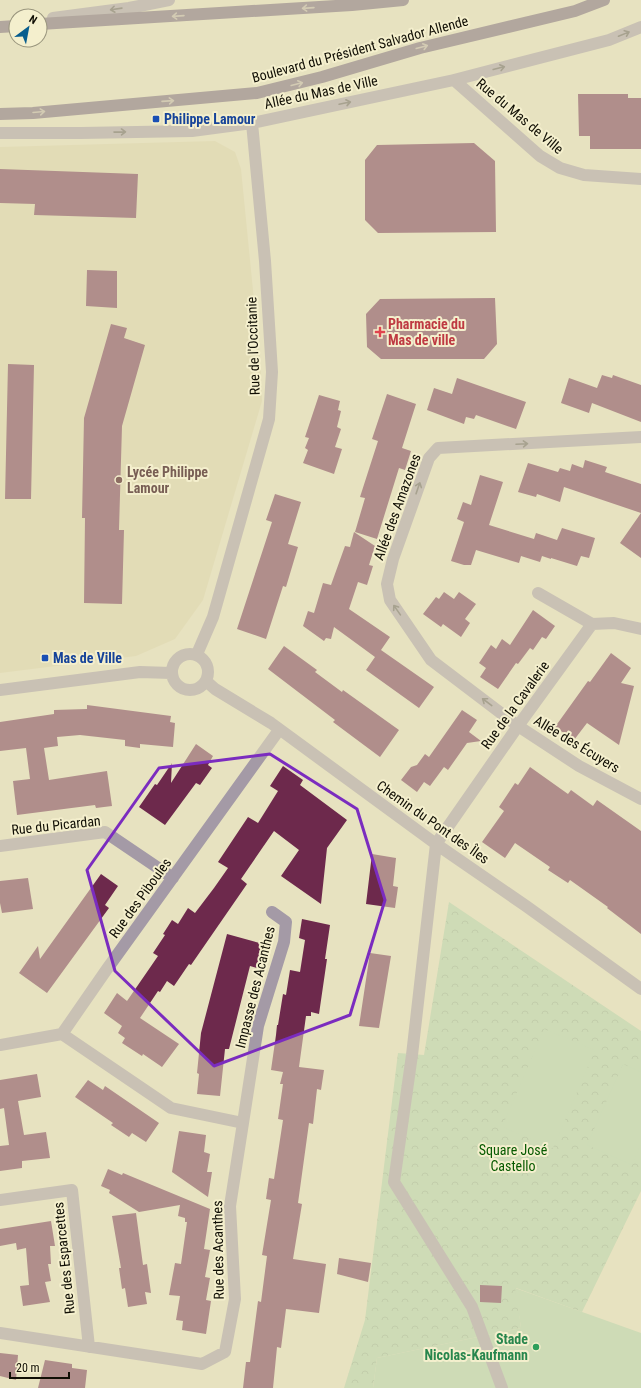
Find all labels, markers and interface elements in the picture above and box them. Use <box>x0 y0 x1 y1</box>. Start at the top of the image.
one-way arrow <box>302 4 315 11</box>
one-way arrow <box>110 5 123 13</box>
north arrow <box>8 8 48 48</box>
one-way arrow <box>172 12 185 20</box>
street label: Boulevard du Président Salvador Allende <box>250 12 470 86</box>
text: N <box>27 13 40 27</box>
one-way arrow <box>618 30 630 37</box>
one-way arrow <box>415 43 428 50</box>
one-way arrow <box>492 64 505 71</box>
street label: Allée du Mas de Ville <box>263 72 380 112</box>
street label: Rue du Mas de Ville <box>473 75 567 157</box>
one-way arrow <box>290 79 303 87</box>
one-way arrow <box>162 98 175 105</box>
one-way arrow <box>338 98 351 106</box>
one-way arrow <box>32 109 45 116</box>
place label: Philippe Lamour <box>164 111 256 127</box>
marker: Philippe Lamour <box>151 114 161 124</box>
one-way arrow <box>113 129 126 136</box>
street label: Rue de l'Occitanie <box>243 296 263 395</box>
place label: Pharmacie du Mas de ville <box>388 316 465 348</box>
marker: Pharmacie du Mas de ville <box>375 327 385 337</box>
one-way arrow <box>515 440 528 447</box>
street label: Allée des Amazones <box>370 452 424 562</box>
place label: Lycée Philippe Lamour <box>127 464 208 496</box>
marker: Lycée Philippe Lamour <box>114 475 124 485</box>
one-way arrow <box>415 482 422 495</box>
one-way arrow <box>393 605 401 616</box>
place label: Mas de Ville <box>53 650 122 666</box>
marker: Mas de Ville <box>40 653 50 663</box>
street label: Rue de la Cavalerie <box>478 658 553 752</box>
one-way arrow <box>481 698 492 706</box>
street label: Allée des Écuyers <box>531 711 623 776</box>
street label: Chemin du Pont des Îles <box>374 776 493 867</box>
street label: Rue du Picardan <box>11 812 101 838</box>
street label: Rue des Piboules <box>106 855 174 941</box>
street label: Impasse des Acanthes <box>232 924 278 1050</box>
park label: Square José Castello <box>479 1142 548 1174</box>
street label: Rue des Acanthes <box>209 1200 227 1300</box>
street label: Rue des Esparcettes <box>50 1201 78 1315</box>
place label: Stade Nicolas-Kaufmann <box>424 1331 528 1363</box>
marker: Stade Nicolas-Kaufmann <box>531 1342 541 1352</box>
scale bar <box>10 1354 69 1380</box>
text: 20 m <box>16 1361 40 1375</box>

